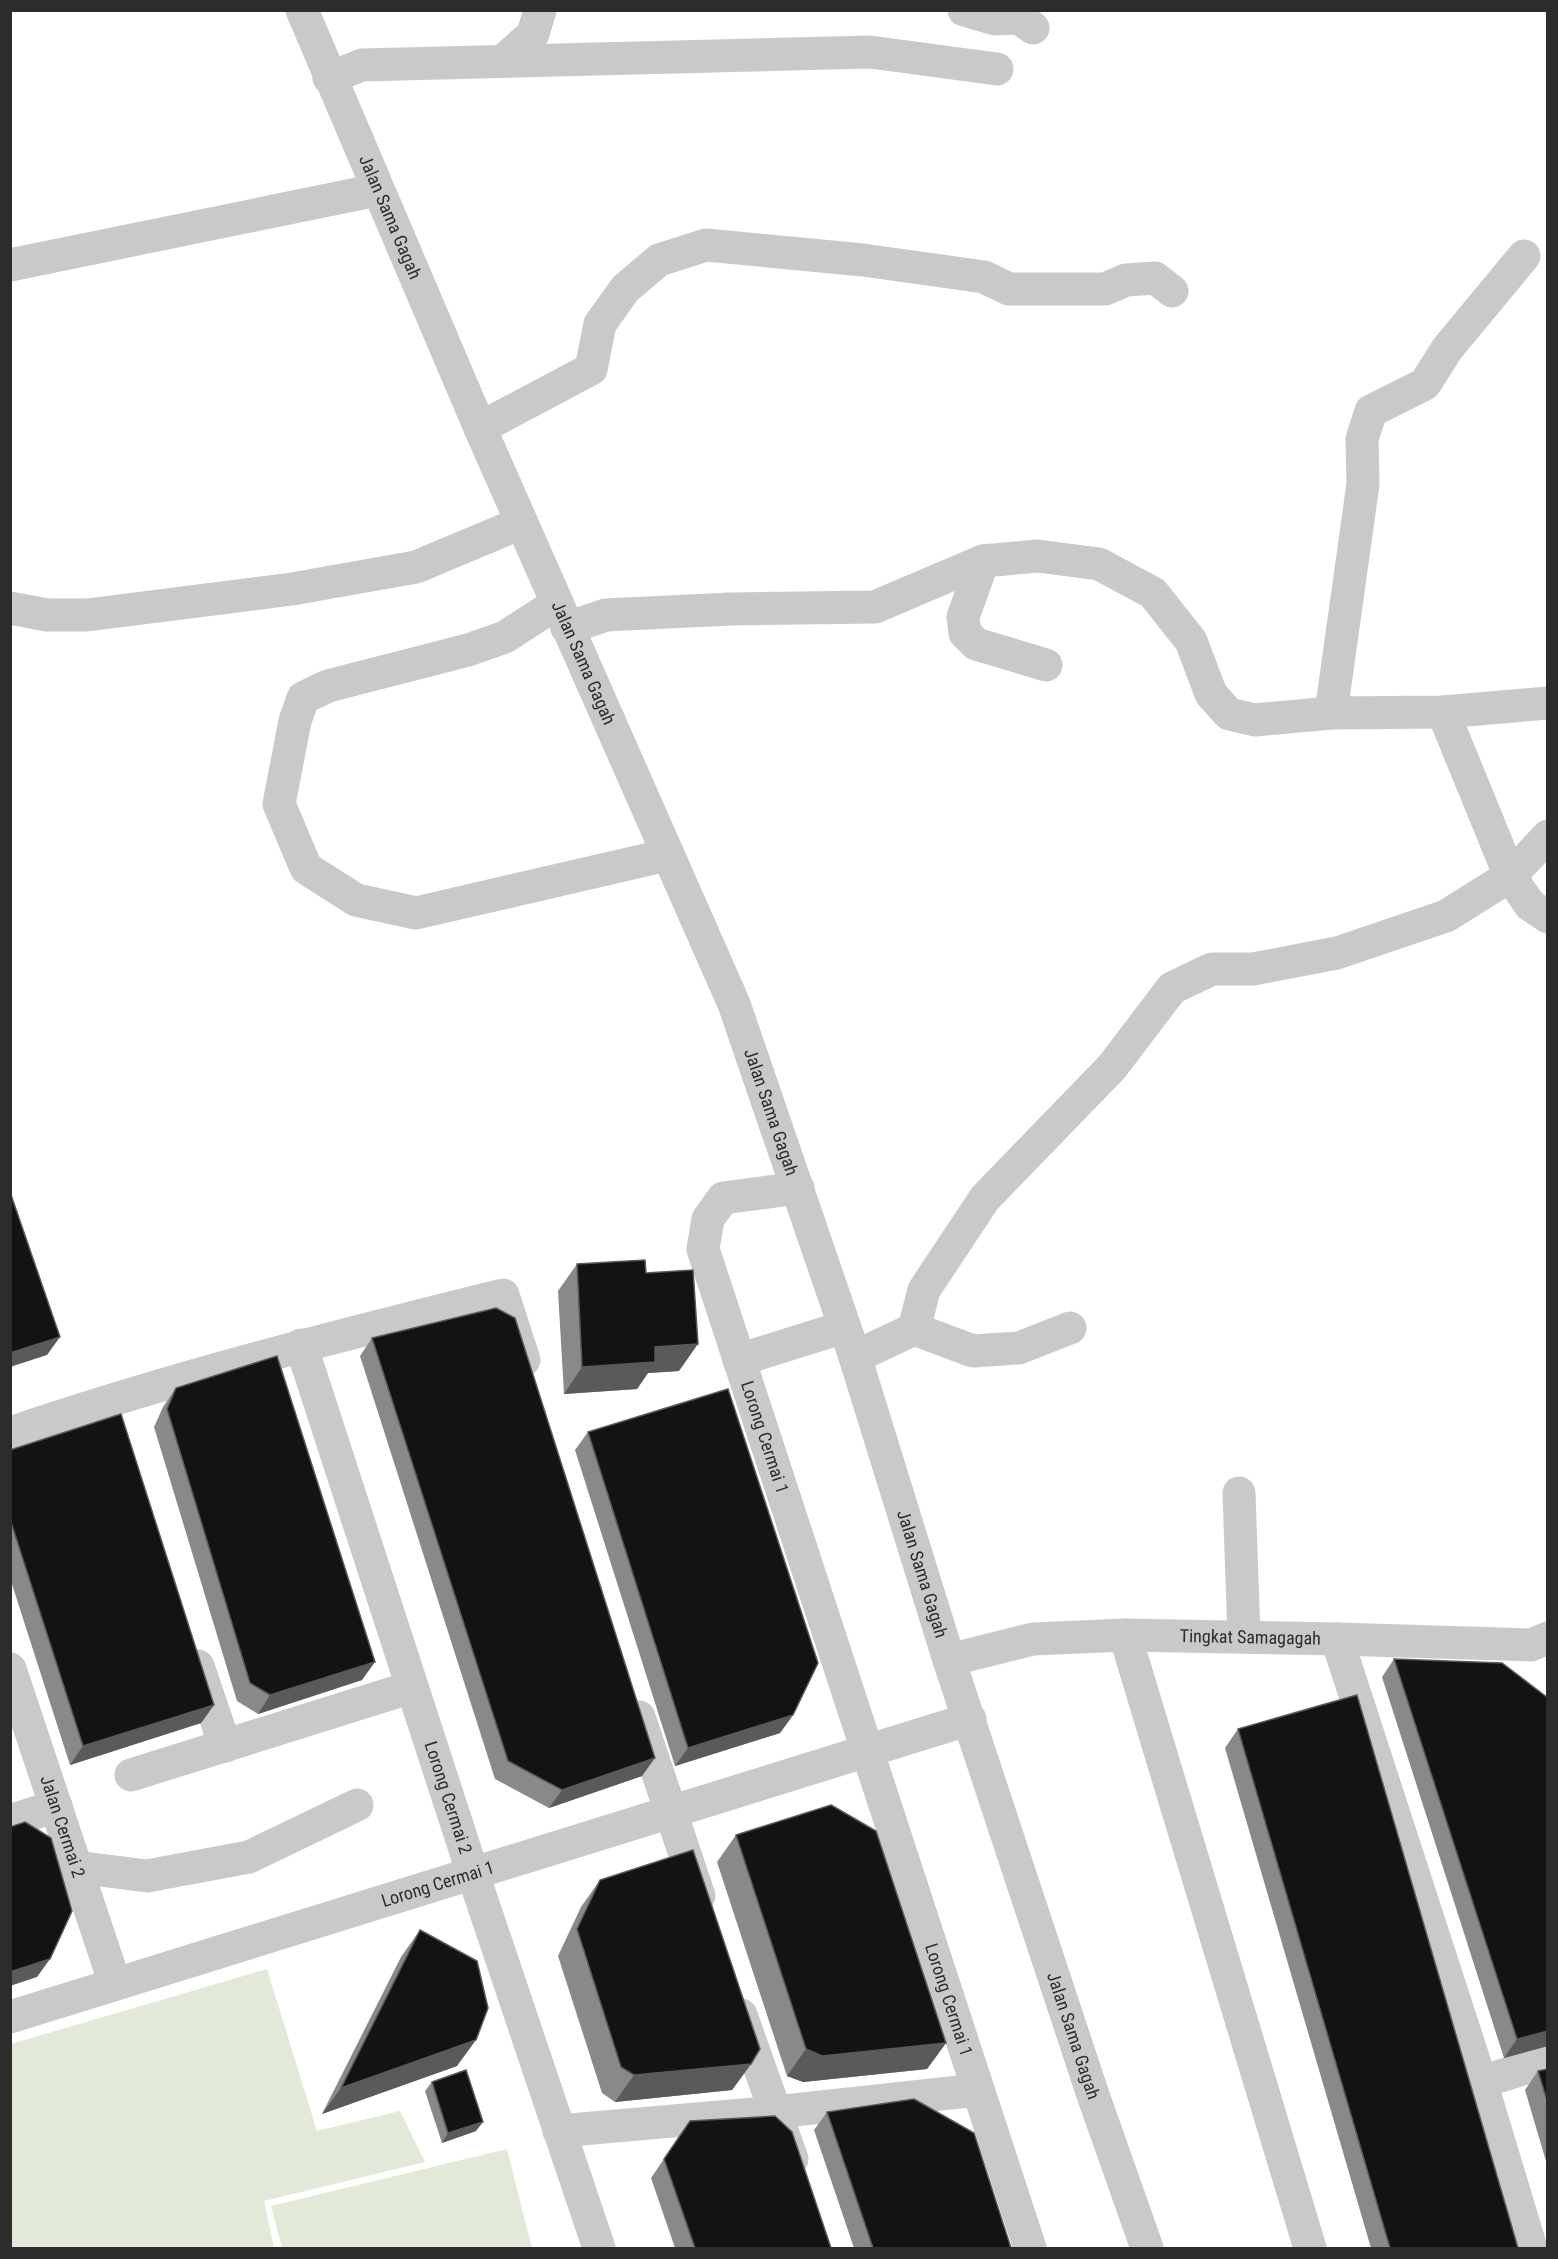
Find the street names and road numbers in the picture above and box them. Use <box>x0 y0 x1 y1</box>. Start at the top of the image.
street label: Jalan Sama Gagah <box>355 152 426 282</box>
street label: Jalan Sama Gagah <box>548 598 620 728</box>
street label: Jalan Sama Gagah <box>740 1046 803 1178</box>
street label: Lorong Cermai 1 <box>737 1378 793 1496</box>
street label: Jalan Sama Gagah <box>893 1507 952 1640</box>
street label: Tingkat Samagagah <box>1180 1625 1321 1649</box>
street label: Lorong Cermai 2 <box>421 1739 477 1857</box>
street label: Jalan Cermai 2 <box>36 1773 90 1880</box>
street label: Lorong Cermai 1 <box>379 1856 497 1911</box>
street label: Lorong Cermai 1 <box>921 1941 977 2059</box>
street label: Jalan Sama Gagah <box>1043 1969 1105 2102</box>

